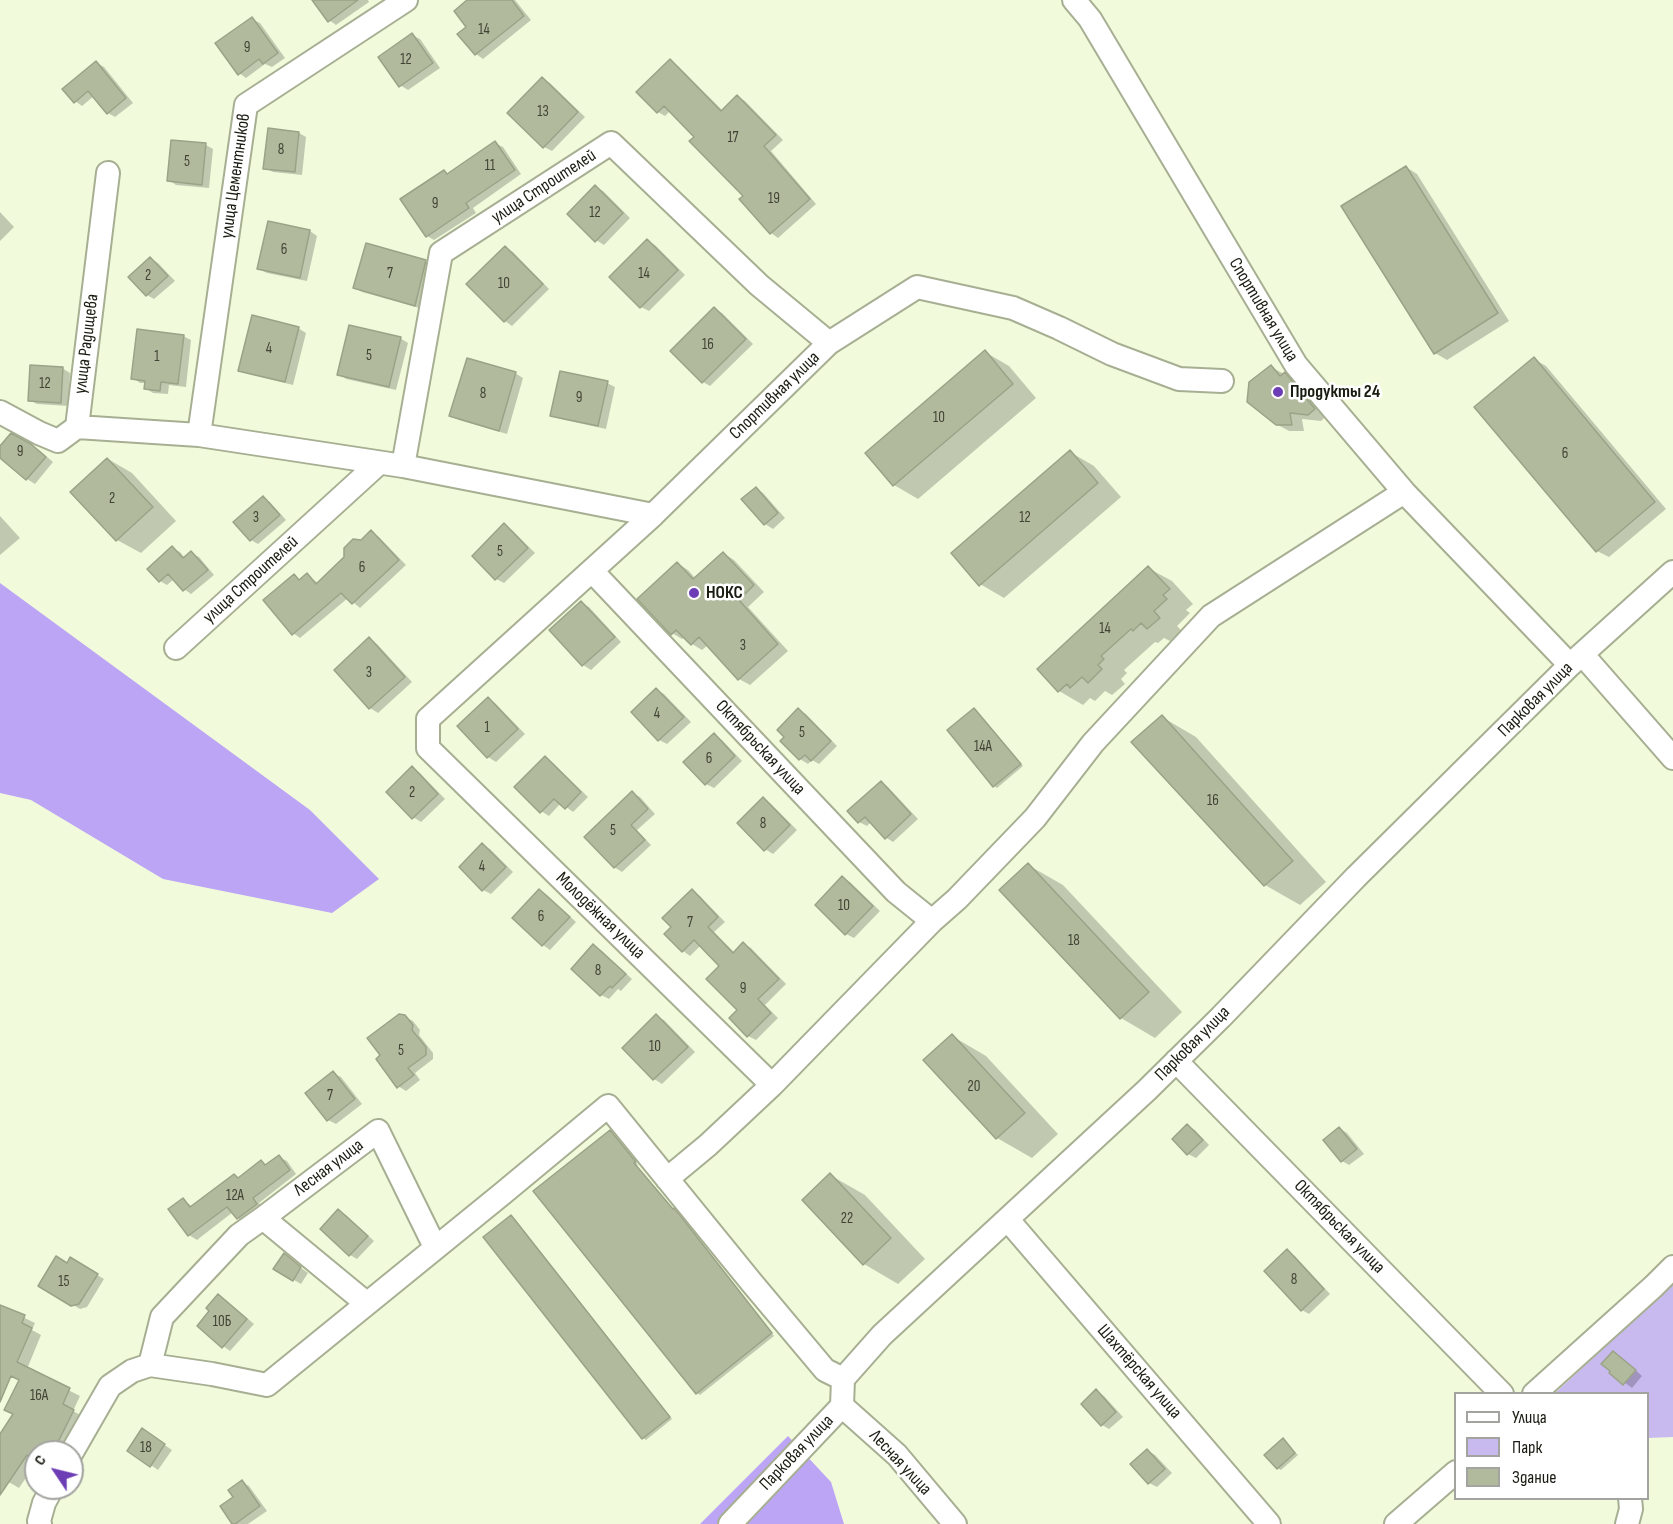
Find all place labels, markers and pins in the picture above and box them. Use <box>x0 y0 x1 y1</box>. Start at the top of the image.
place label: Продукты 24 <box>1290 381 1380 403</box>
marker: Продукты 24 <box>1271 385 1285 399</box>
place label: НОКС <box>706 582 743 604</box>
marker: НОКС <box>687 586 701 600</box>

